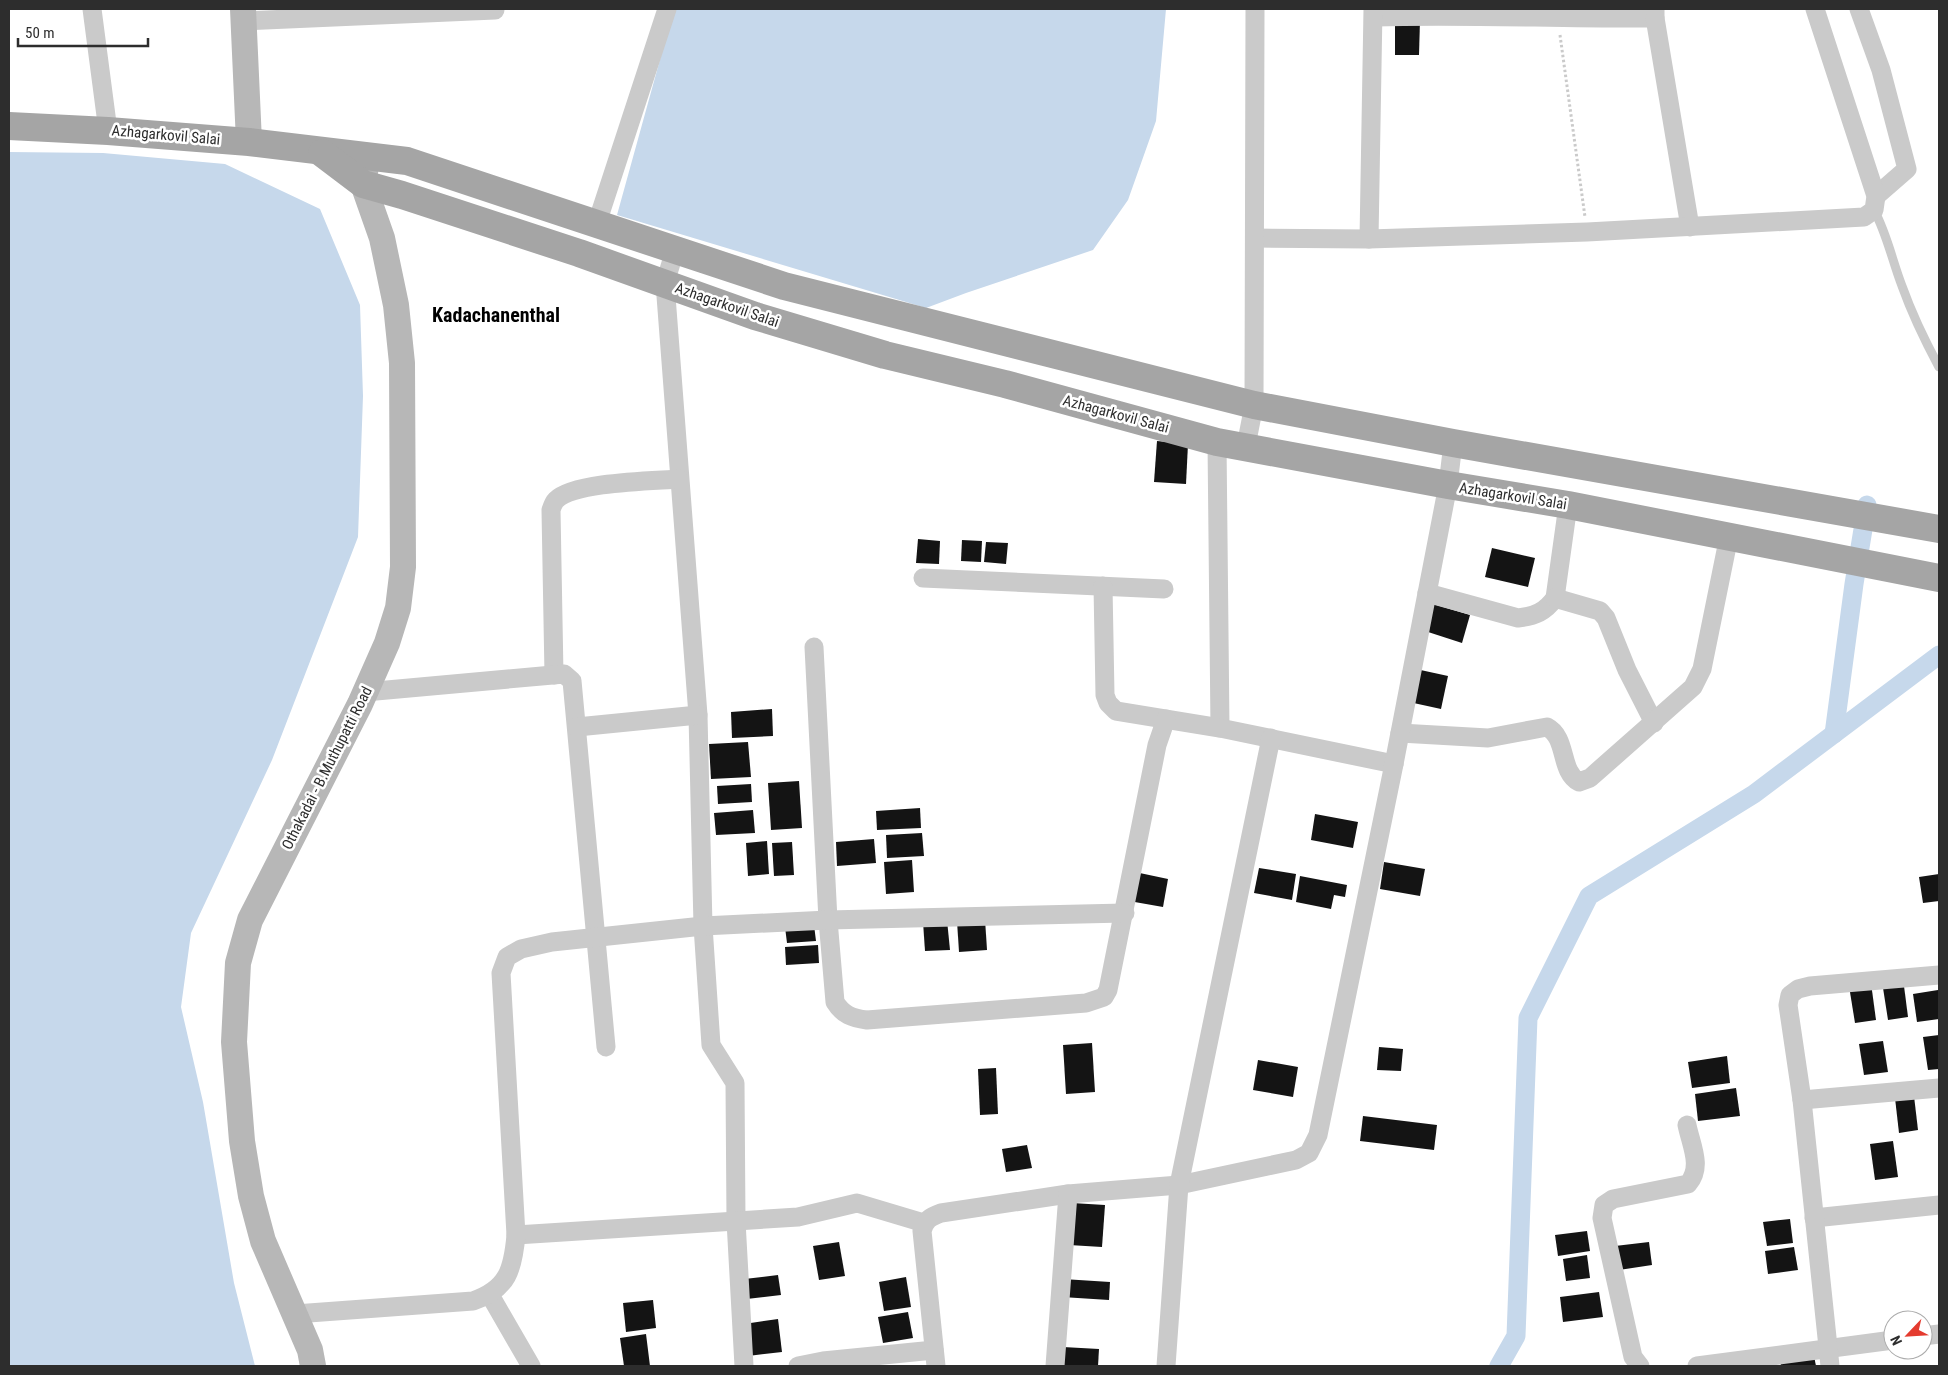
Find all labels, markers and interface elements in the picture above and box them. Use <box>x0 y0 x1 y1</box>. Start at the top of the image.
scale bar <box>18 15 148 47</box>
text: 50 m <box>25 24 55 42</box>
street label: Azhagarkovil Salai <box>111 121 221 149</box>
street label: Azhagarkovil Salai <box>673 279 781 331</box>
district label: Kadachanenthal <box>432 303 560 327</box>
street label: Azhagarkovil Salai <box>1061 391 1171 437</box>
street label: Azhagarkovil Salai <box>1458 479 1568 513</box>
street label: Othakadai - B.Muthupatti Road <box>278 683 376 853</box>
north arrow <box>1883 1310 1933 1360</box>
text: N <box>1887 1333 1905 1348</box>

